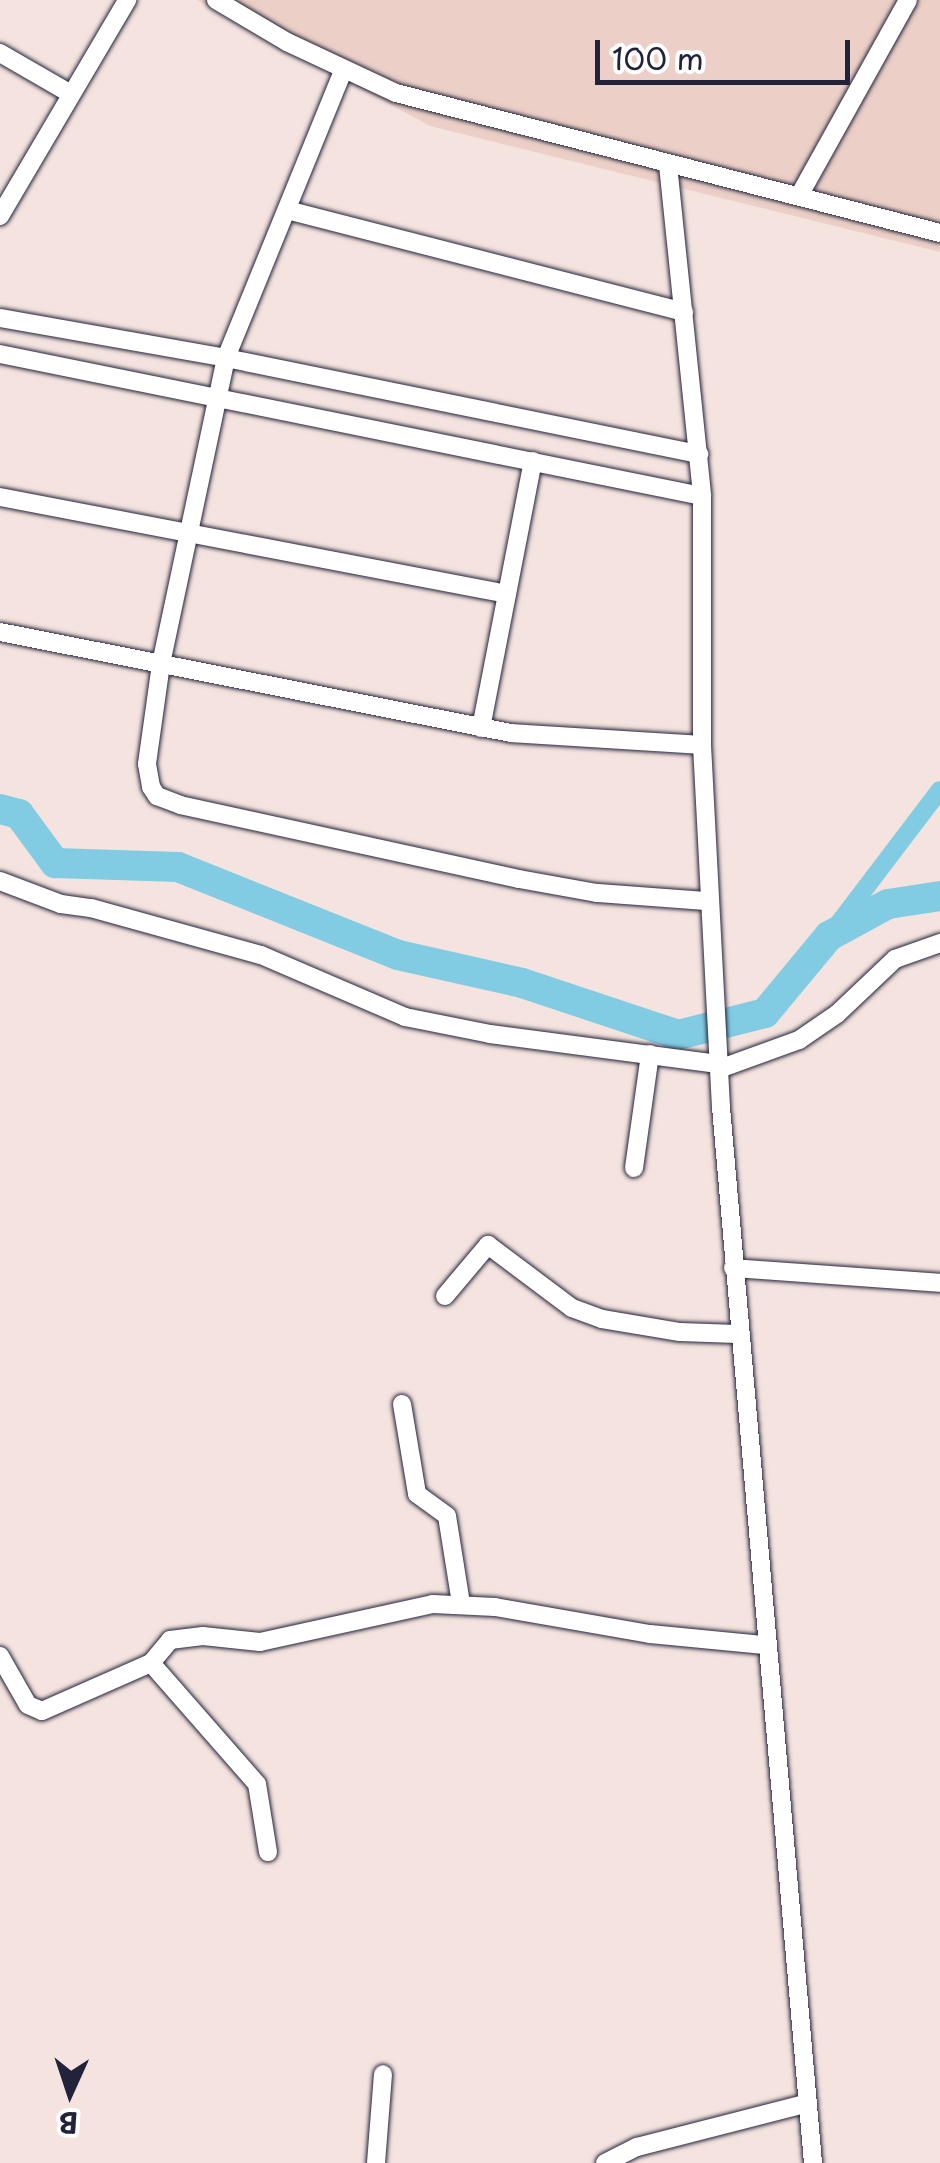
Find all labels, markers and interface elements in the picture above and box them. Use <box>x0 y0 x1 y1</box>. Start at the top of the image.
scale bar <box>600 20 855 82</box>
text: 100 m <box>612 35 704 80</box>
north arrow <box>20 2043 120 2143</box>
text: B <box>58 2101 79 2145</box>

